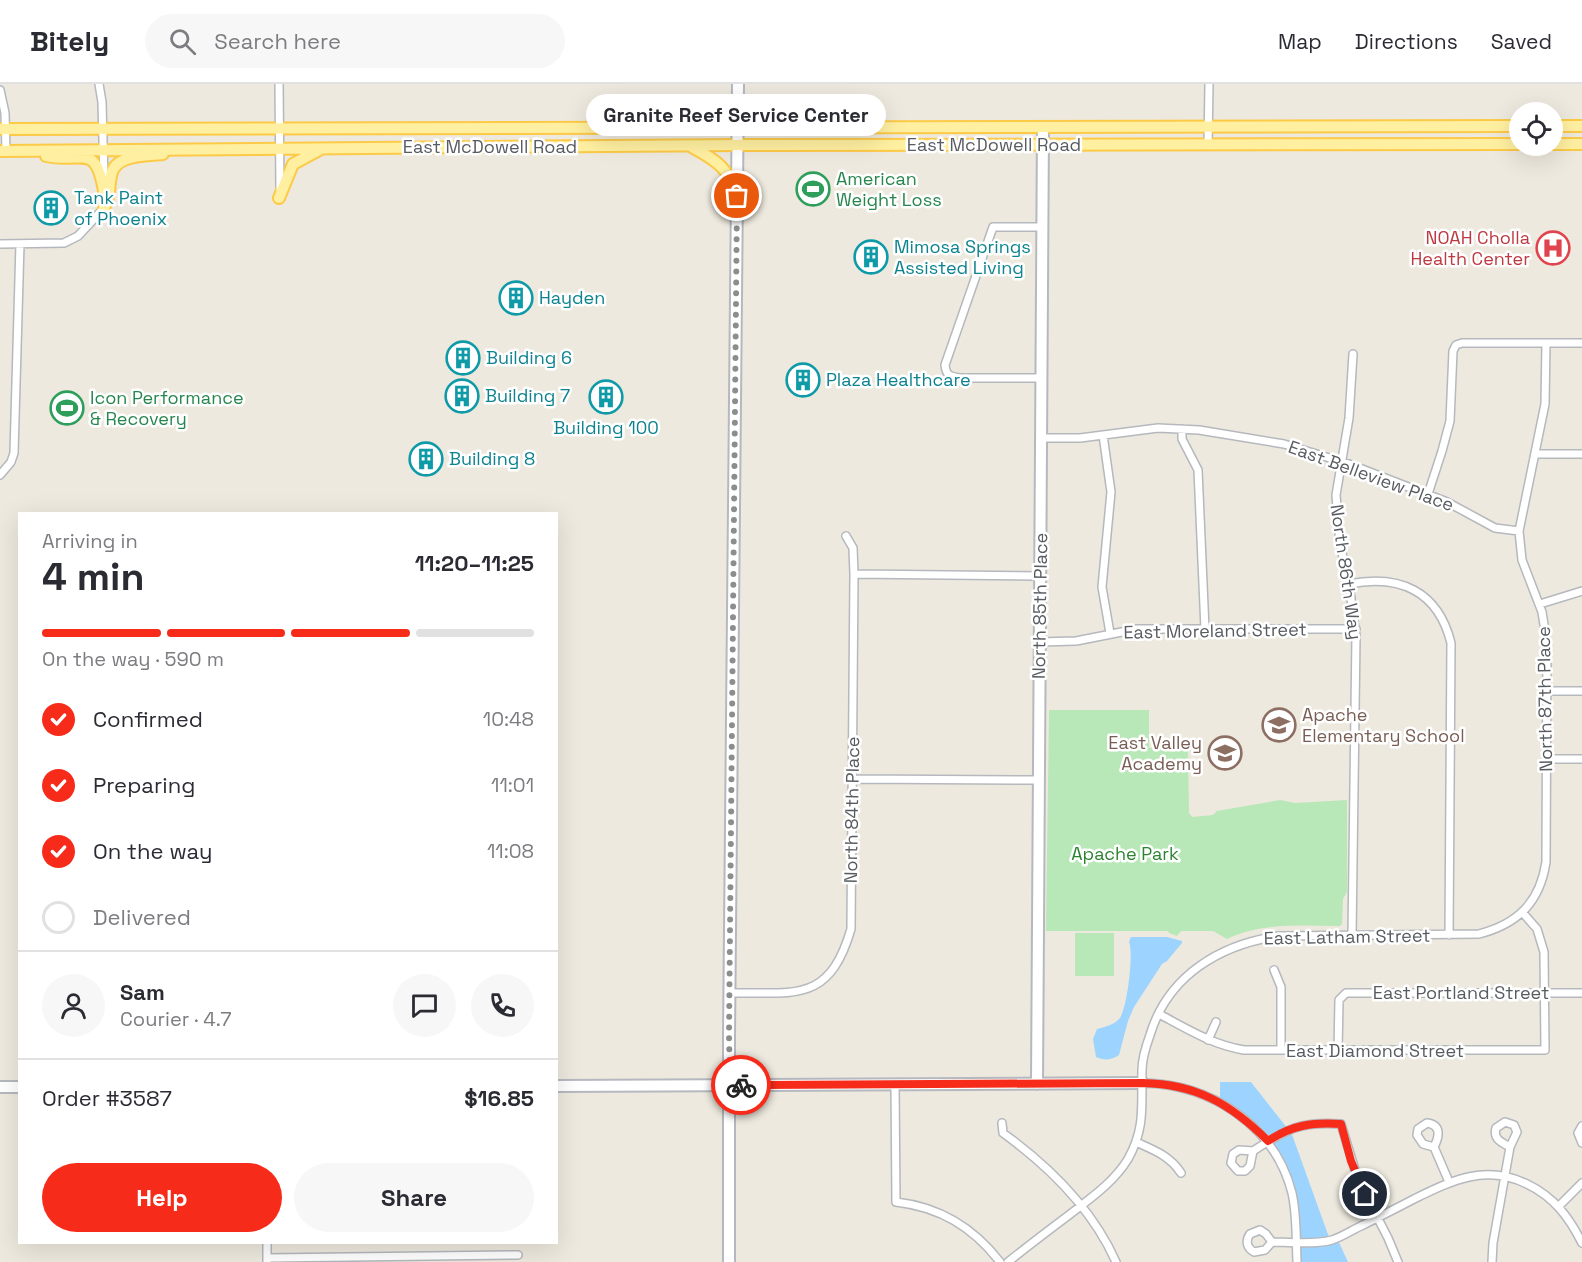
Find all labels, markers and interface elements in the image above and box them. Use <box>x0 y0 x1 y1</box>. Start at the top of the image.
search box <box>145 14 565 68</box>
text: Bitely <box>30 23 109 59</box>
icon: search <box>166 25 199 58</box>
text: Search here <box>214 27 341 55</box>
text: Map <box>1278 28 1322 55</box>
text: Directions <box>1355 28 1458 55</box>
text: Saved <box>1491 28 1552 55</box>
callout: Granite Reef Service Center <box>587 94 887 136</box>
text: Granite Reef Service Center <box>603 102 869 128</box>
map controls <box>1509 102 1563 156</box>
button: locate <box>1509 102 1563 156</box>
street label: East McDowell Road <box>907 133 1081 156</box>
street label: East McDowell Road <box>403 135 577 158</box>
place label: American Weight Loss <box>836 167 942 211</box>
pin <box>711 170 762 221</box>
sports icon: American Weight Loss <box>795 171 831 207</box>
icon: bag <box>720 179 753 212</box>
place label: Tank Paint of Phoenix <box>74 186 167 230</box>
building icon: Tank Paint of Phoenix <box>33 190 69 226</box>
place label: NOAH Cholla Health Center <box>1410 226 1530 270</box>
hospital icon: NOAH Cholla Health Center <box>1535 230 1571 266</box>
place label: Mimosa Springs Assisted Living <box>894 235 1031 279</box>
building icon: Mimosa Springs Assisted Living <box>853 239 889 275</box>
building icon: Hayden <box>498 280 534 316</box>
place label: Hayden <box>539 286 605 309</box>
building icon: Building 6 <box>445 340 481 376</box>
place label: Building 6 <box>486 346 572 369</box>
building icon: Plaza Healthcare <box>785 362 821 398</box>
place label: Plaza Healthcare <box>826 368 971 391</box>
building icon: Building 7 <box>444 378 480 414</box>
building icon: Building 100 <box>588 379 624 415</box>
place label: Building 7 <box>485 384 570 407</box>
place label: Icon Performance & Recovery <box>90 386 244 430</box>
sports icon: Icon Performance & Recovery <box>49 390 85 426</box>
place label: Building 100 <box>553 416 659 439</box>
street label: East Belleview Place <box>1285 435 1457 516</box>
building icon: Building 8 <box>408 441 444 477</box>
place label: Building 8 <box>449 447 535 470</box>
street label: North 86th Way <box>1326 503 1367 641</box>
text: Arriving in <box>42 528 138 554</box>
street label: North 85th Place <box>1027 533 1052 679</box>
text: 11:20–11:25 <box>415 549 534 577</box>
text: 4 min <box>42 552 144 601</box>
street label: East Moreland Street <box>1123 617 1307 644</box>
street label: North 87th Place <box>1532 626 1557 772</box>
text: On the way · 590 m <box>42 646 224 672</box>
icon: check <box>42 703 75 736</box>
place label: Apache Elementary School <box>1302 703 1465 747</box>
text: Confirmed <box>93 705 203 733</box>
text: 10:48 <box>483 706 534 732</box>
school or university icon: Apache Elementary School <box>1261 707 1297 743</box>
place label: East Valley Academy <box>1108 731 1202 775</box>
school or university icon: East Valley Academy <box>1207 735 1243 771</box>
street label: North 84th Place <box>839 736 864 884</box>
icon: check <box>42 769 75 802</box>
text: Preparing <box>93 771 195 799</box>
text: 11:01 <box>491 772 534 798</box>
icon: check <box>42 835 75 868</box>
text: On the way <box>93 837 212 865</box>
text: 11:08 <box>487 838 534 864</box>
park label: Apache Park <box>1071 842 1179 865</box>
text: Delivered <box>93 903 191 931</box>
street label: East Latham Street <box>1263 924 1431 949</box>
button: person <box>42 974 105 1037</box>
button: chat <box>393 974 456 1037</box>
button: phone <box>471 974 534 1037</box>
text: Sam <box>120 978 165 1006</box>
street label: East Portland Street <box>1373 981 1549 1004</box>
text: Courier · 4.7 <box>120 1006 231 1032</box>
street label: East Diamond Street <box>1286 1039 1464 1062</box>
courier <box>711 1055 771 1115</box>
icon: bike <box>725 1069 758 1102</box>
text: Order #3587 <box>42 1084 172 1112</box>
text: $16.85 <box>464 1084 534 1112</box>
button: Help <box>42 1163 282 1232</box>
button: Share <box>294 1163 534 1232</box>
pin <box>1339 1168 1390 1219</box>
icon: home <box>1348 1177 1381 1210</box>

